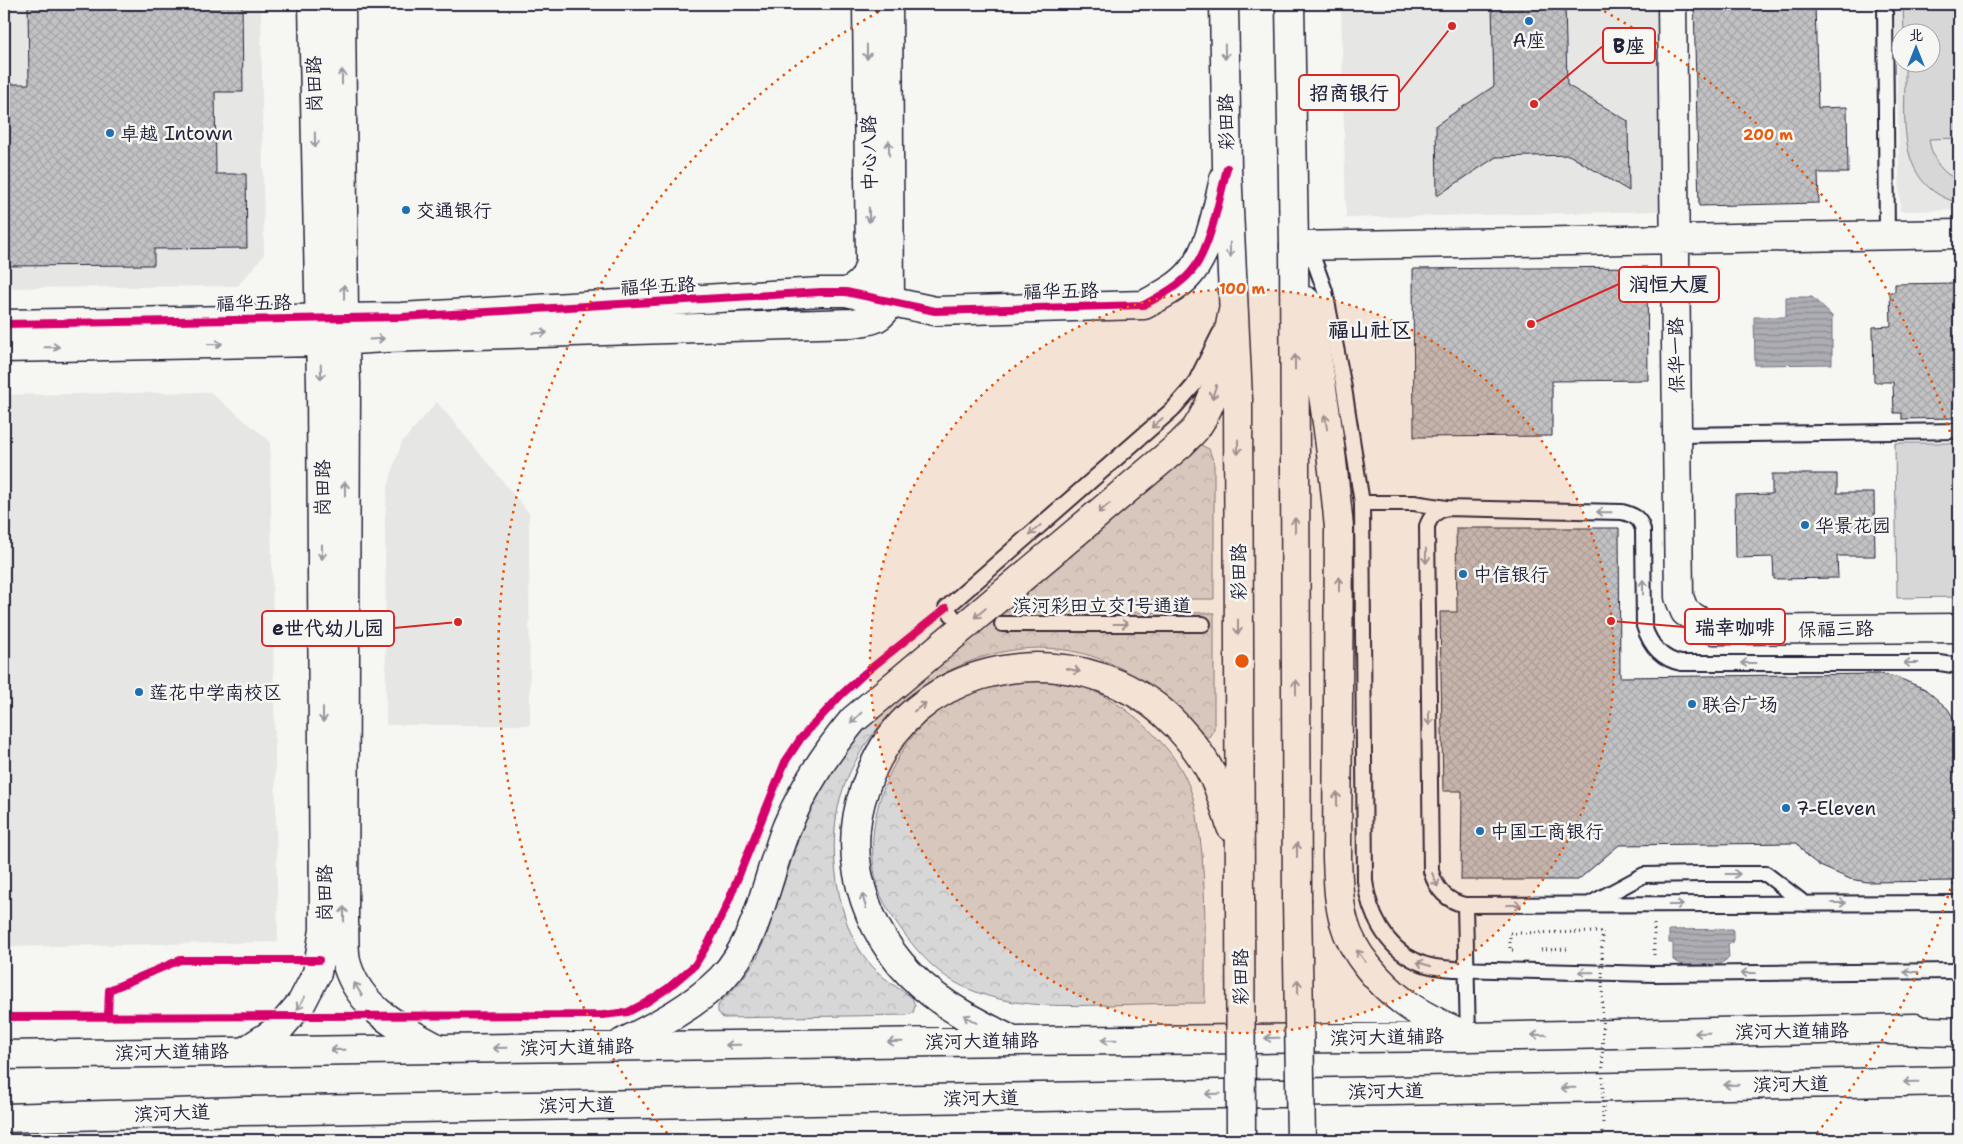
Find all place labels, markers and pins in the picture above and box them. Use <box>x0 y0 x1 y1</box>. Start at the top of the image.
marker: A座 <box>1523 15 1535 27</box>
place label: A座 <box>1513 28 1545 53</box>
callout: B座 <box>1603 28 1655 63</box>
callout: 招商银行 <box>1299 75 1399 110</box>
place label: 卓越 Intown <box>120 121 233 146</box>
marker: 卓越 Intown <box>104 127 116 139</box>
place label: 交通银行 <box>416 198 492 223</box>
marker: 交通银行 <box>400 204 412 216</box>
callout: 润恒大厦 <box>1619 267 1719 302</box>
place label: 华景花园 <box>1815 513 1891 538</box>
marker: 华景花园 <box>1799 519 1811 531</box>
place label: 中信银行 <box>1473 562 1549 587</box>
marker: 中信银行 <box>1457 568 1469 580</box>
callout: 瑞幸咖啡 <box>1685 609 1785 644</box>
callout: e世代幼儿园 <box>262 611 394 646</box>
centre of rings <box>1233 652 1251 670</box>
place label: 莲花中学南校区 <box>149 680 282 705</box>
marker: 莲花中学南校区 <box>133 686 145 698</box>
place label: 联合广场 <box>1702 692 1778 717</box>
marker: 联合广场 <box>1686 698 1698 710</box>
place label: 7-Eleven <box>1796 796 1876 821</box>
marker: 7-Eleven <box>1780 802 1792 814</box>
place label: 中国工商银行 <box>1490 819 1604 844</box>
marker: 中国工商银行 <box>1474 825 1486 837</box>

